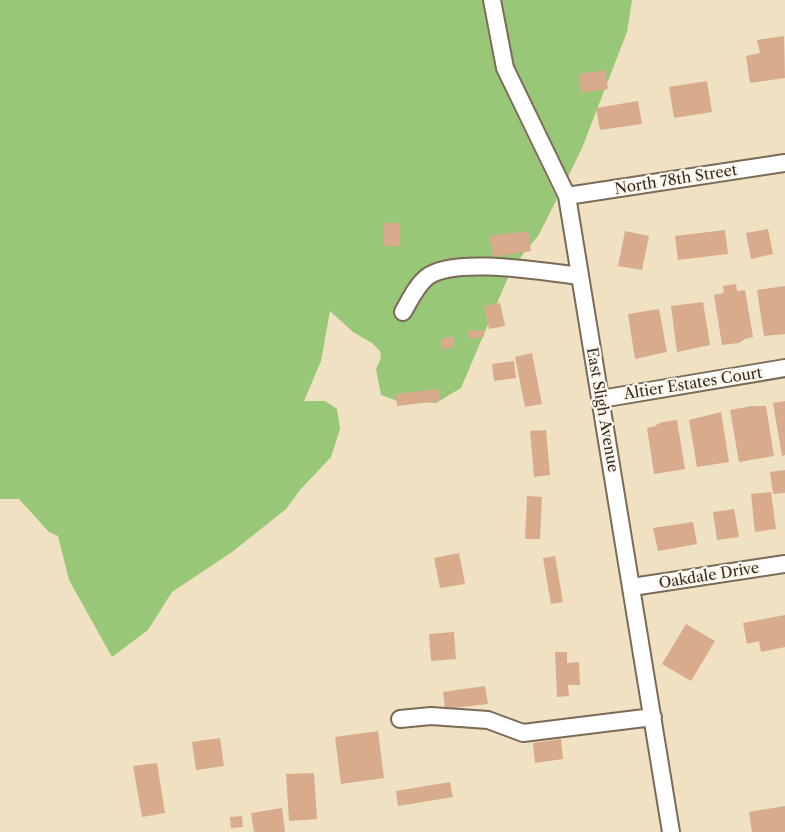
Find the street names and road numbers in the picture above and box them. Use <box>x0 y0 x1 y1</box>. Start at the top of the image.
street label: North 78th Street <box>614 161 738 199</box>
street label: East Sligh Avenue <box>582 346 622 474</box>
street label: Altier Estates Court <box>622 364 764 404</box>
street label: Oakdale Drive <box>658 559 760 593</box>

